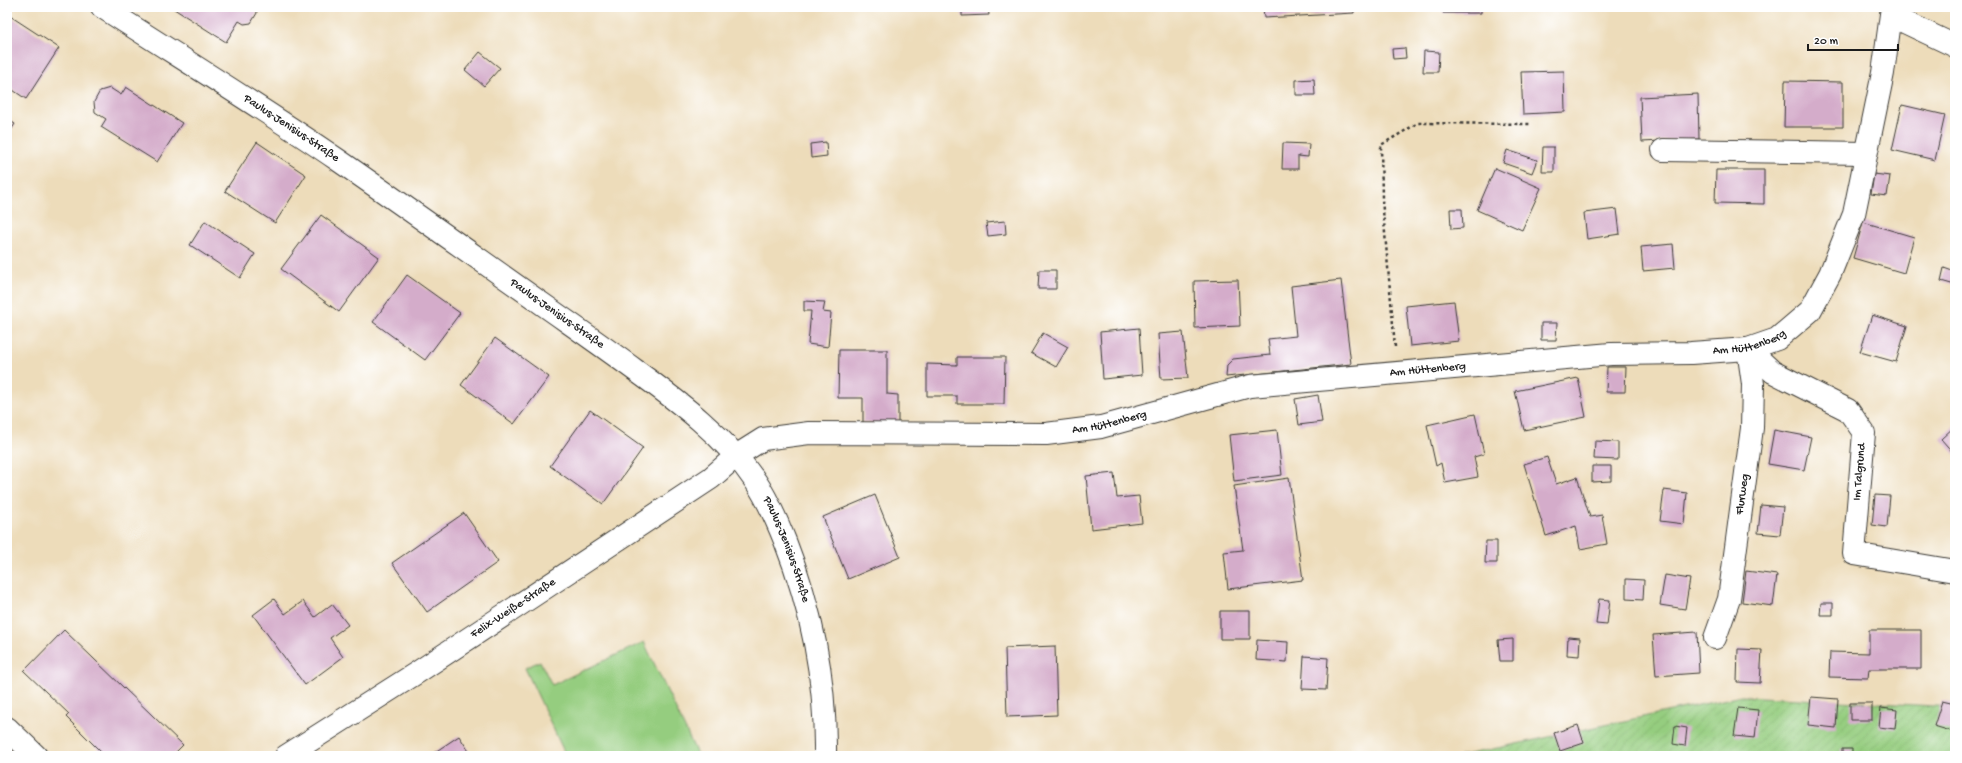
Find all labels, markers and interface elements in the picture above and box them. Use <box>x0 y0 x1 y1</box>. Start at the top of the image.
scale bar <box>1808 26 1898 52</box>
text: 20 m <box>1814 35 1839 49</box>
street label: Paulus-Jenisius-Straße <box>240 92 342 166</box>
street label: Paulus-Jenisius-Straße <box>506 276 607 353</box>
street label: Am Hüttenberg <box>1712 327 1790 358</box>
street label: Am Hüttenberg <box>1389 360 1467 381</box>
street label: Am Hüttenberg <box>1071 408 1149 438</box>
street label: Im Talgrund <box>1851 442 1870 501</box>
street label: Flurweg <box>1733 473 1753 517</box>
street label: Paulus-Jenisius-Straße <box>759 493 812 605</box>
street label: Felix-Weiße-Straße <box>468 575 559 642</box>

